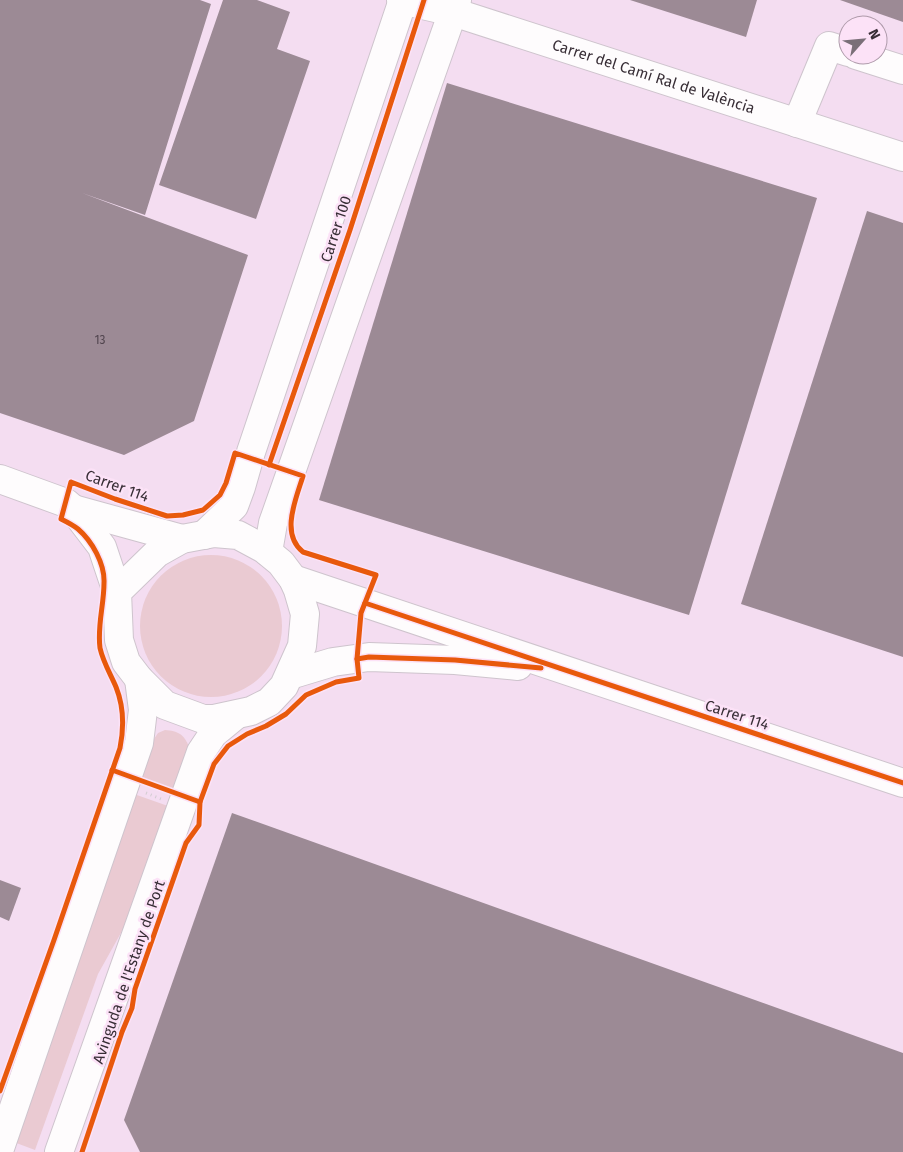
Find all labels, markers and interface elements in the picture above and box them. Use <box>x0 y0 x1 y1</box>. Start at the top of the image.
north arrow <box>838 15 888 65</box>
text: N <box>864 26 884 42</box>
street label: Carrer del Camí Ral de València <box>550 36 757 118</box>
street label: Carrer 100 <box>317 194 355 264</box>
house number: 13 <box>94 333 106 347</box>
street label: Carrer 114 <box>83 466 151 506</box>
street label: Carrer 114 <box>703 696 771 734</box>
street label: Avinguda de l'Estany de Port <box>89 877 169 1066</box>

